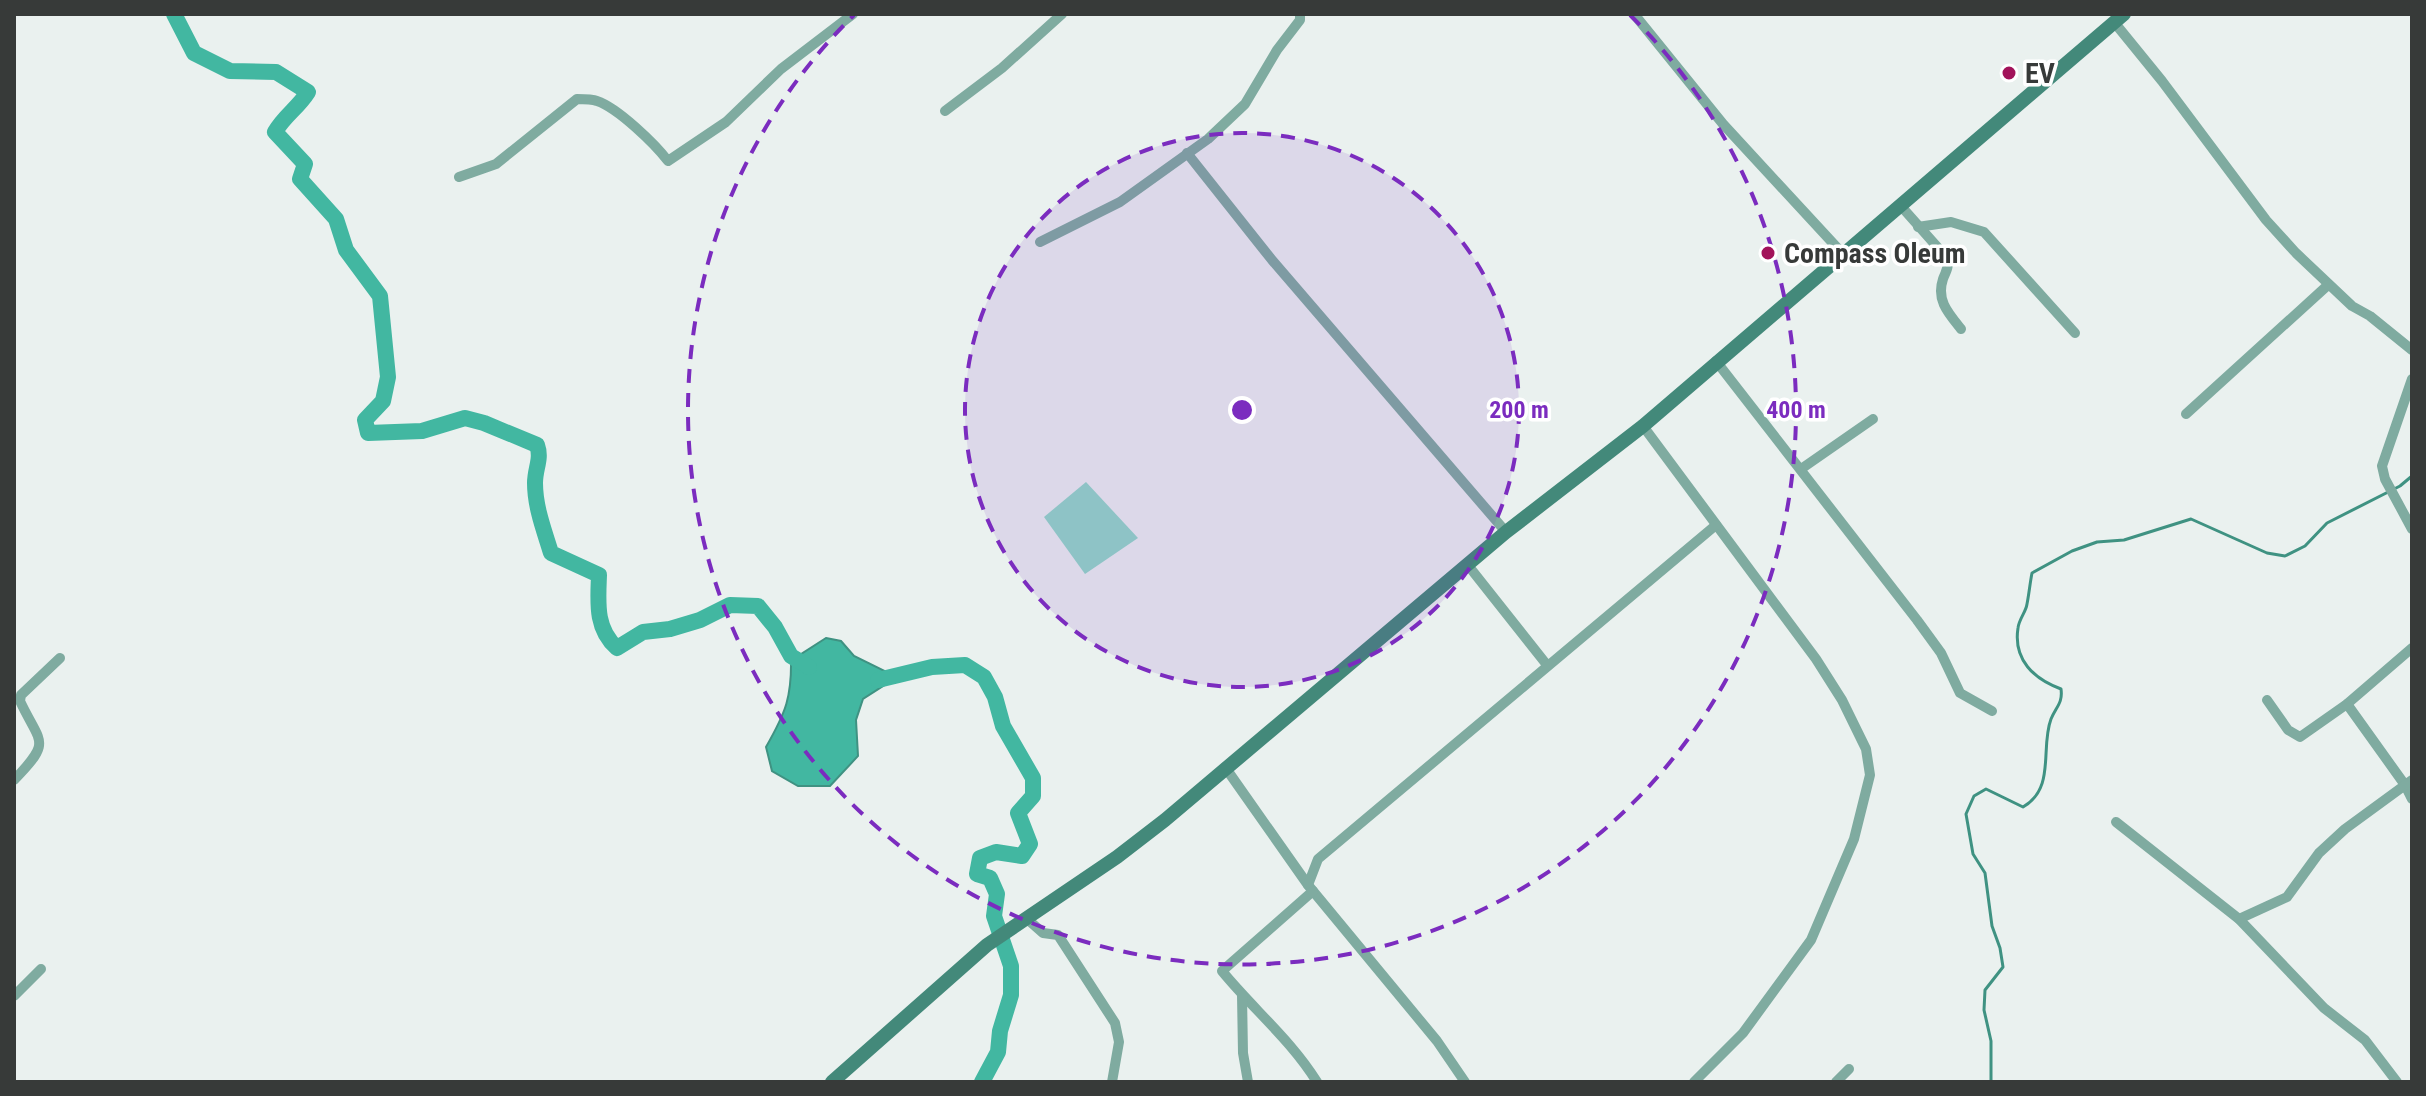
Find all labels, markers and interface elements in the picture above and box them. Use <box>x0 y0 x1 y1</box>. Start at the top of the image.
place label: EV <box>2025 57 2055 90</box>
marker: EV <box>2000 64 2018 82</box>
place label: Compass Oleum <box>1784 237 1965 270</box>
marker: Compass Oleum <box>1759 244 1777 262</box>
centre of rings <box>1228 396 1256 424</box>
text: 200 m <box>1489 396 1549 424</box>
text: 400 m <box>1766 396 1826 424</box>

